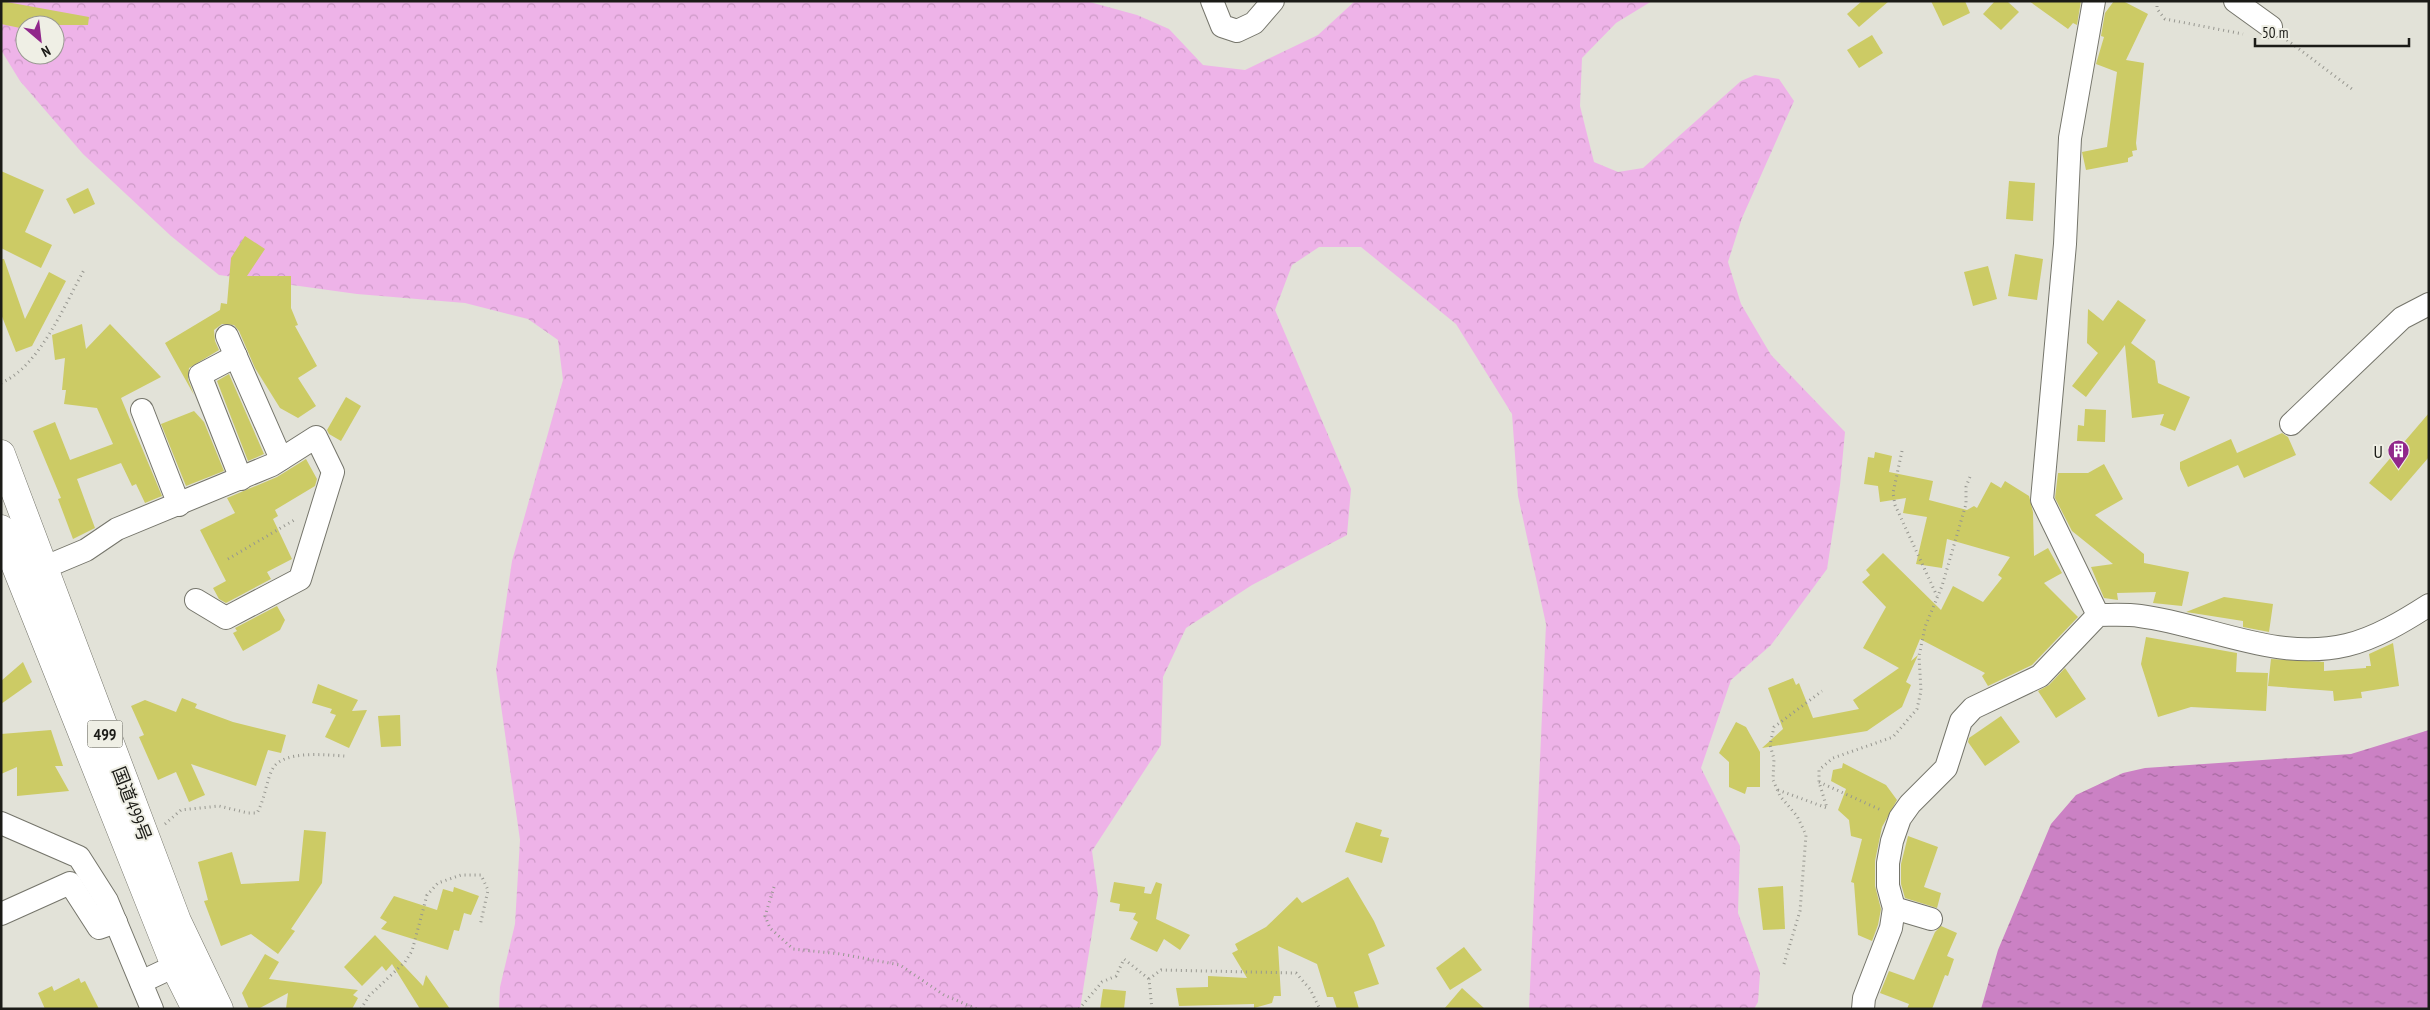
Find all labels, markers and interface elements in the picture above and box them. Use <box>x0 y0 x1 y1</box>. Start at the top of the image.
north arrow <box>15 15 65 65</box>
scale bar <box>2255 15 2409 47</box>
text: 50 m <box>2262 23 2288 42</box>
text: N <box>39 42 54 61</box>
building icon: U <box>2387 439 2411 470</box>
place label: U <box>2374 440 2383 463</box>
road number: 499 <box>88 721 122 748</box>
street label: 国道499号 <box>107 763 157 845</box>

